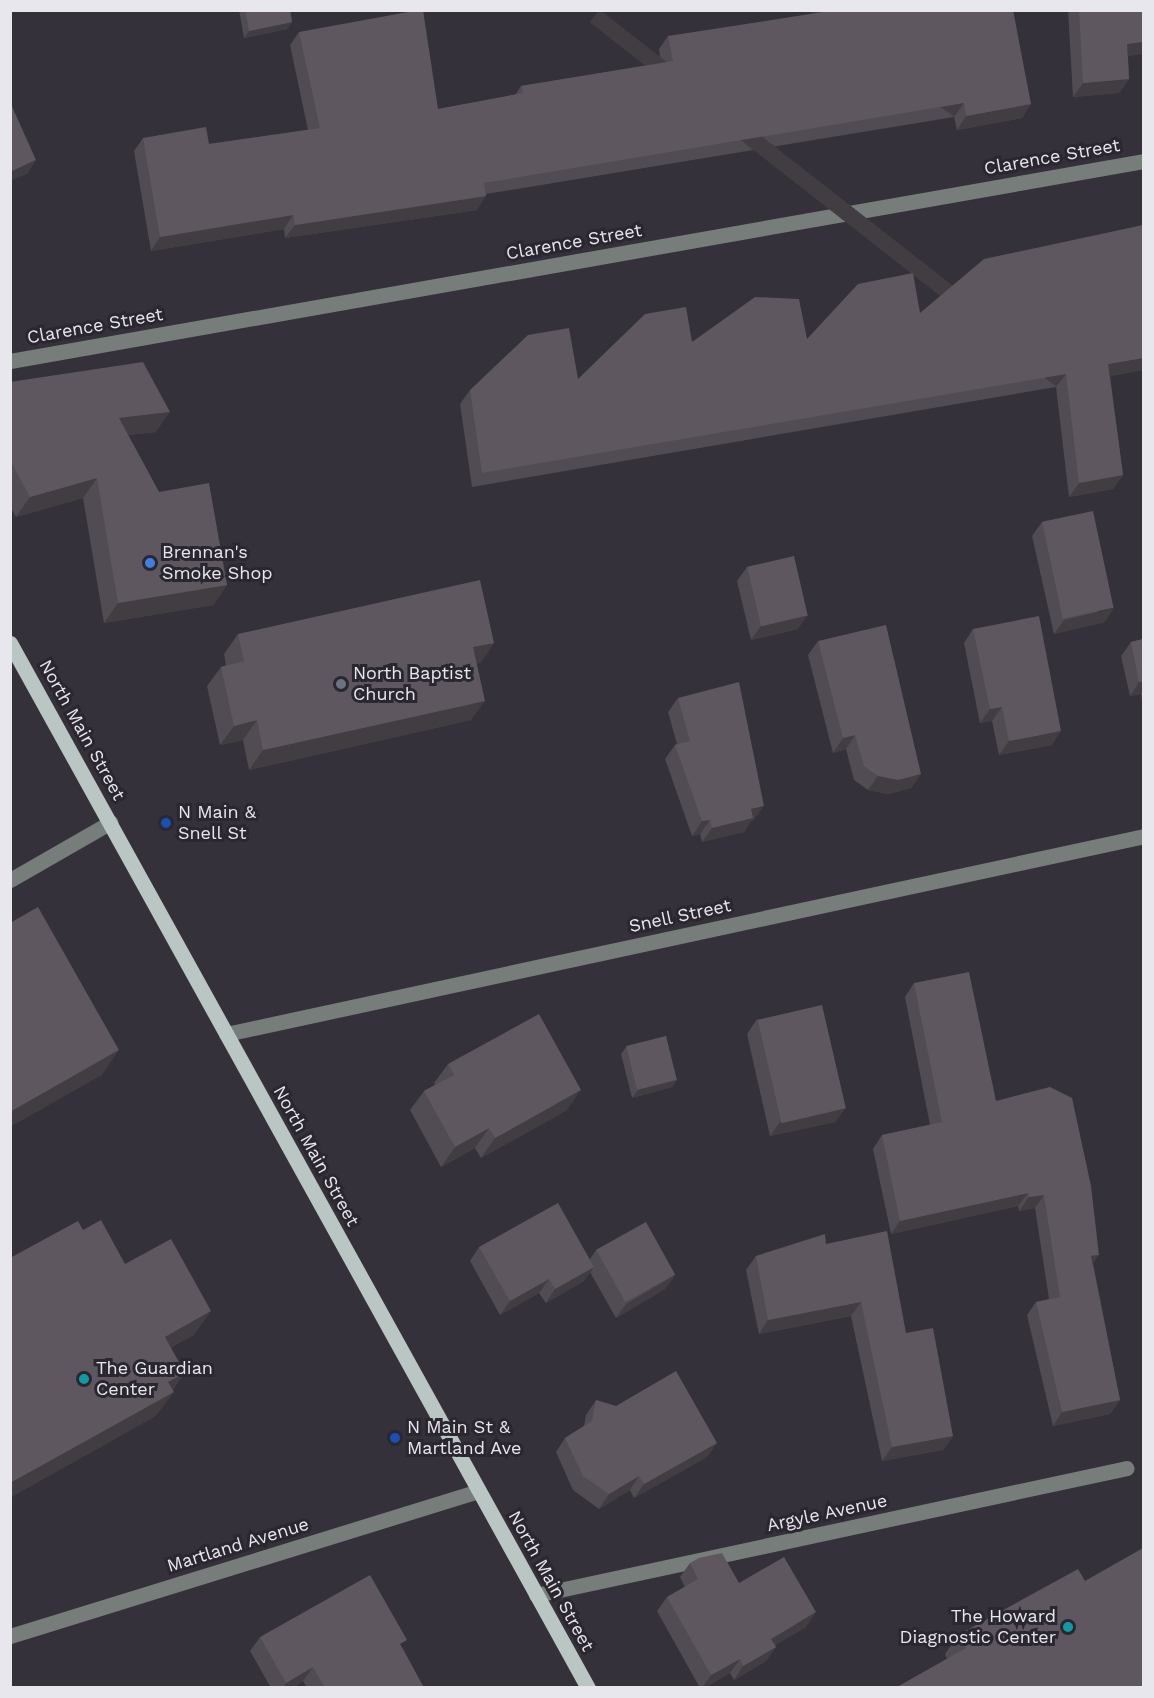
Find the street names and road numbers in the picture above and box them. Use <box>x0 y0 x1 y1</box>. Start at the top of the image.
street label: Clarence Street <box>982 134 1122 180</box>
street label: Clarence Street <box>504 219 644 265</box>
street label: Clarence Street <box>25 303 165 349</box>
street label: North Main Street <box>34 656 130 804</box>
street label: Snell Street <box>627 895 733 937</box>
street label: North Main Street <box>268 1082 364 1230</box>
street label: Argyle Avenue <box>764 1490 890 1536</box>
street label: North Main Street <box>503 1507 599 1655</box>
street label: Martland Avenue <box>164 1513 312 1577</box>

